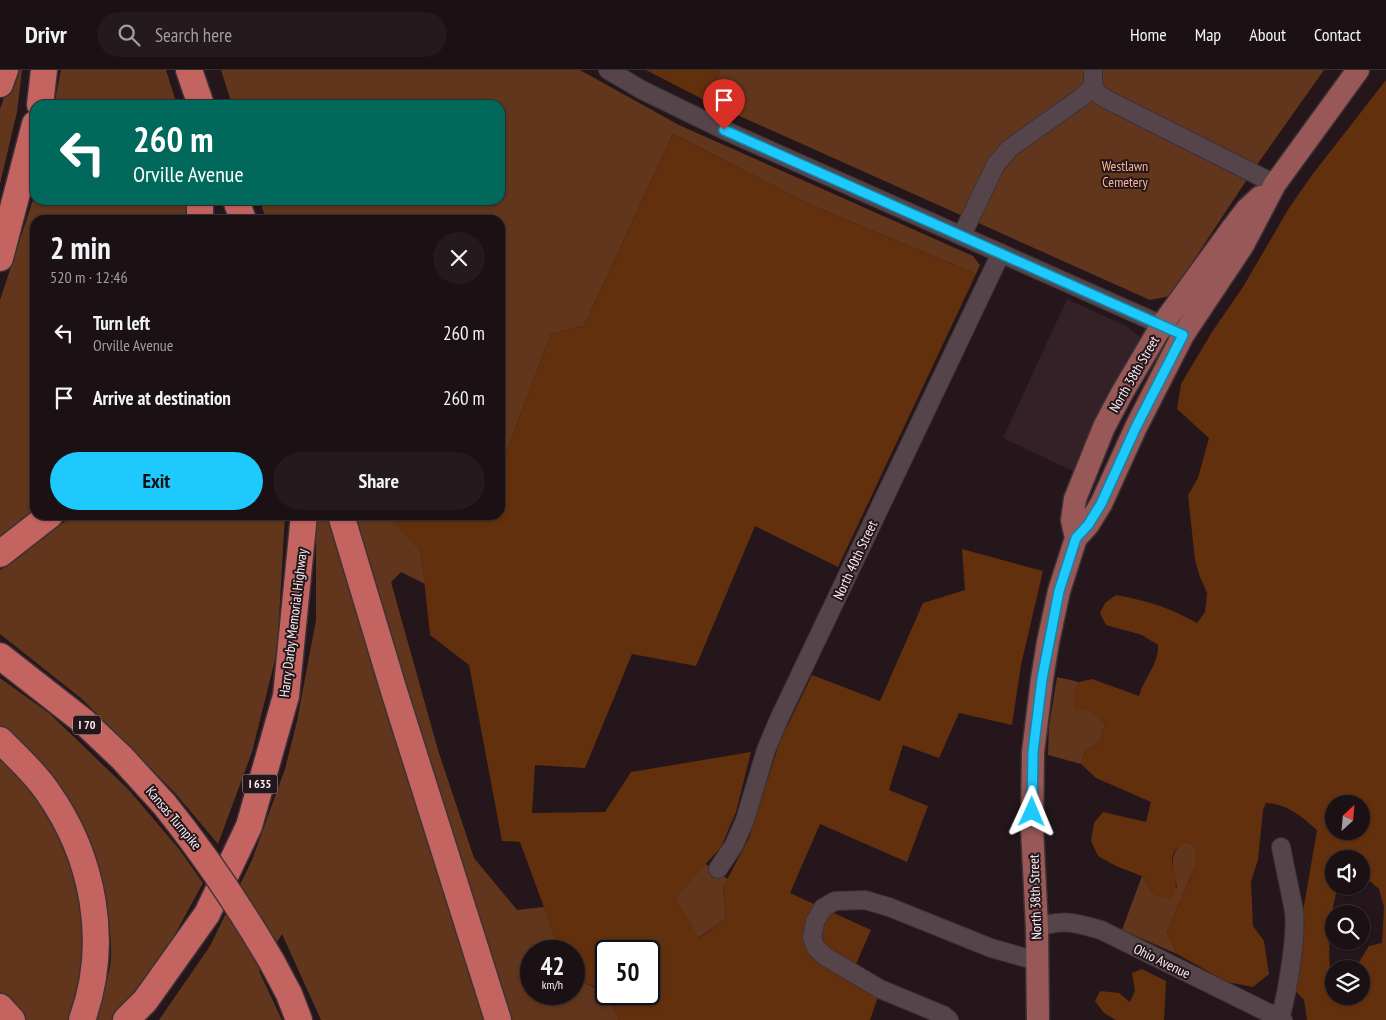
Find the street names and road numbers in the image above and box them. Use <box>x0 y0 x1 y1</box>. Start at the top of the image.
street label: North 38th Street <box>1105 332 1163 415</box>
street label: North 40th Street <box>829 517 881 602</box>
street label: Harry Darby Memorial Highway <box>275 547 311 698</box>
road number: I 70 <box>73 716 101 734</box>
road number: I 635 <box>242 774 278 794</box>
street label: Kansas Turnpike <box>142 783 206 854</box>
street label: North 38th Street <box>1025 854 1045 940</box>
street label: Ohio Avenue <box>1131 940 1194 983</box>

